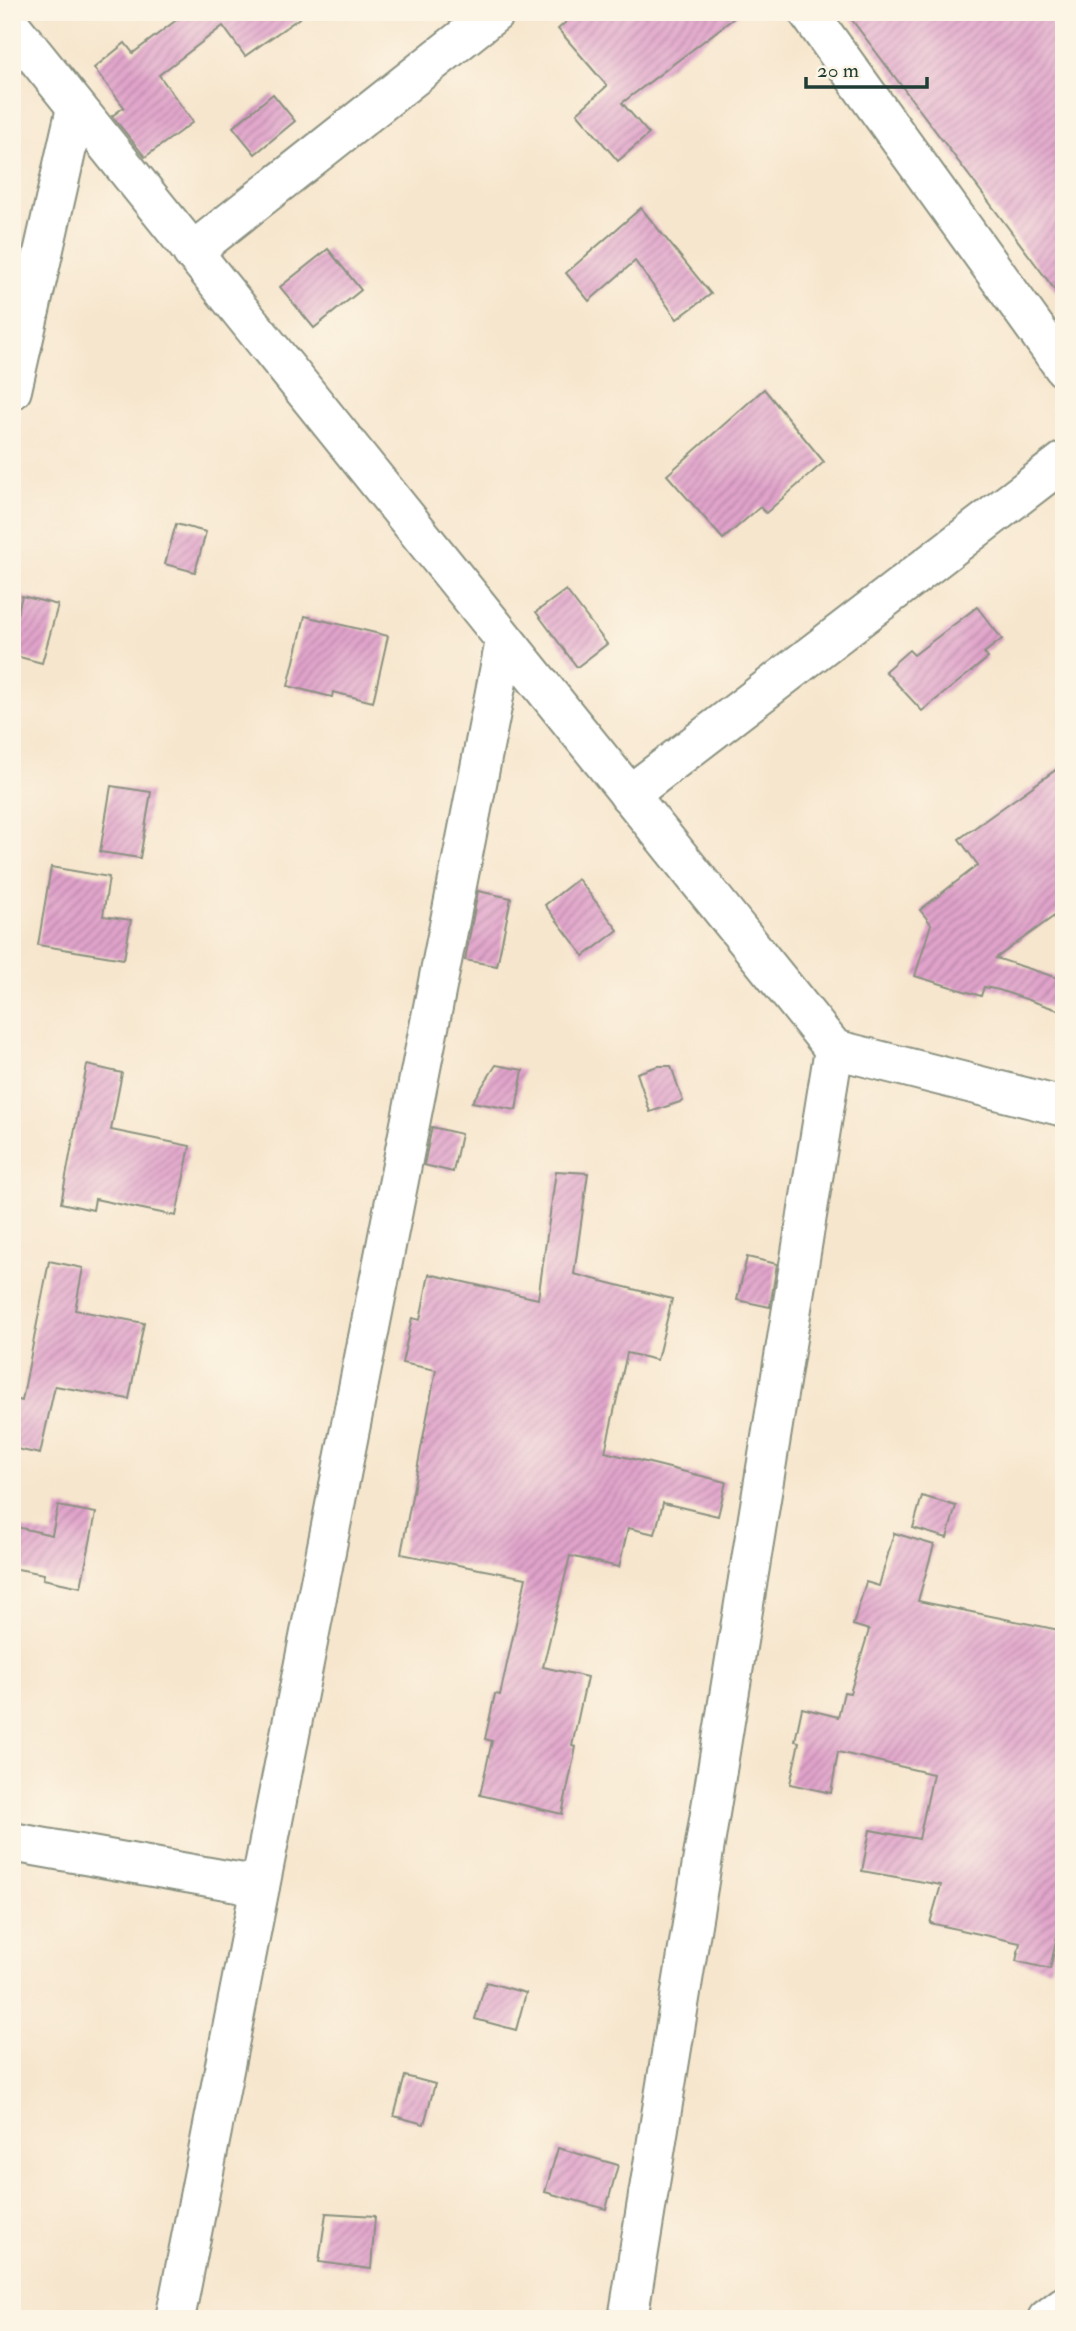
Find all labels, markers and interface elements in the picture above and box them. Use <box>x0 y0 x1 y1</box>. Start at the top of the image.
scale bar <box>806 46 927 90</box>
text: 20 m <box>817 57 859 84</box>

